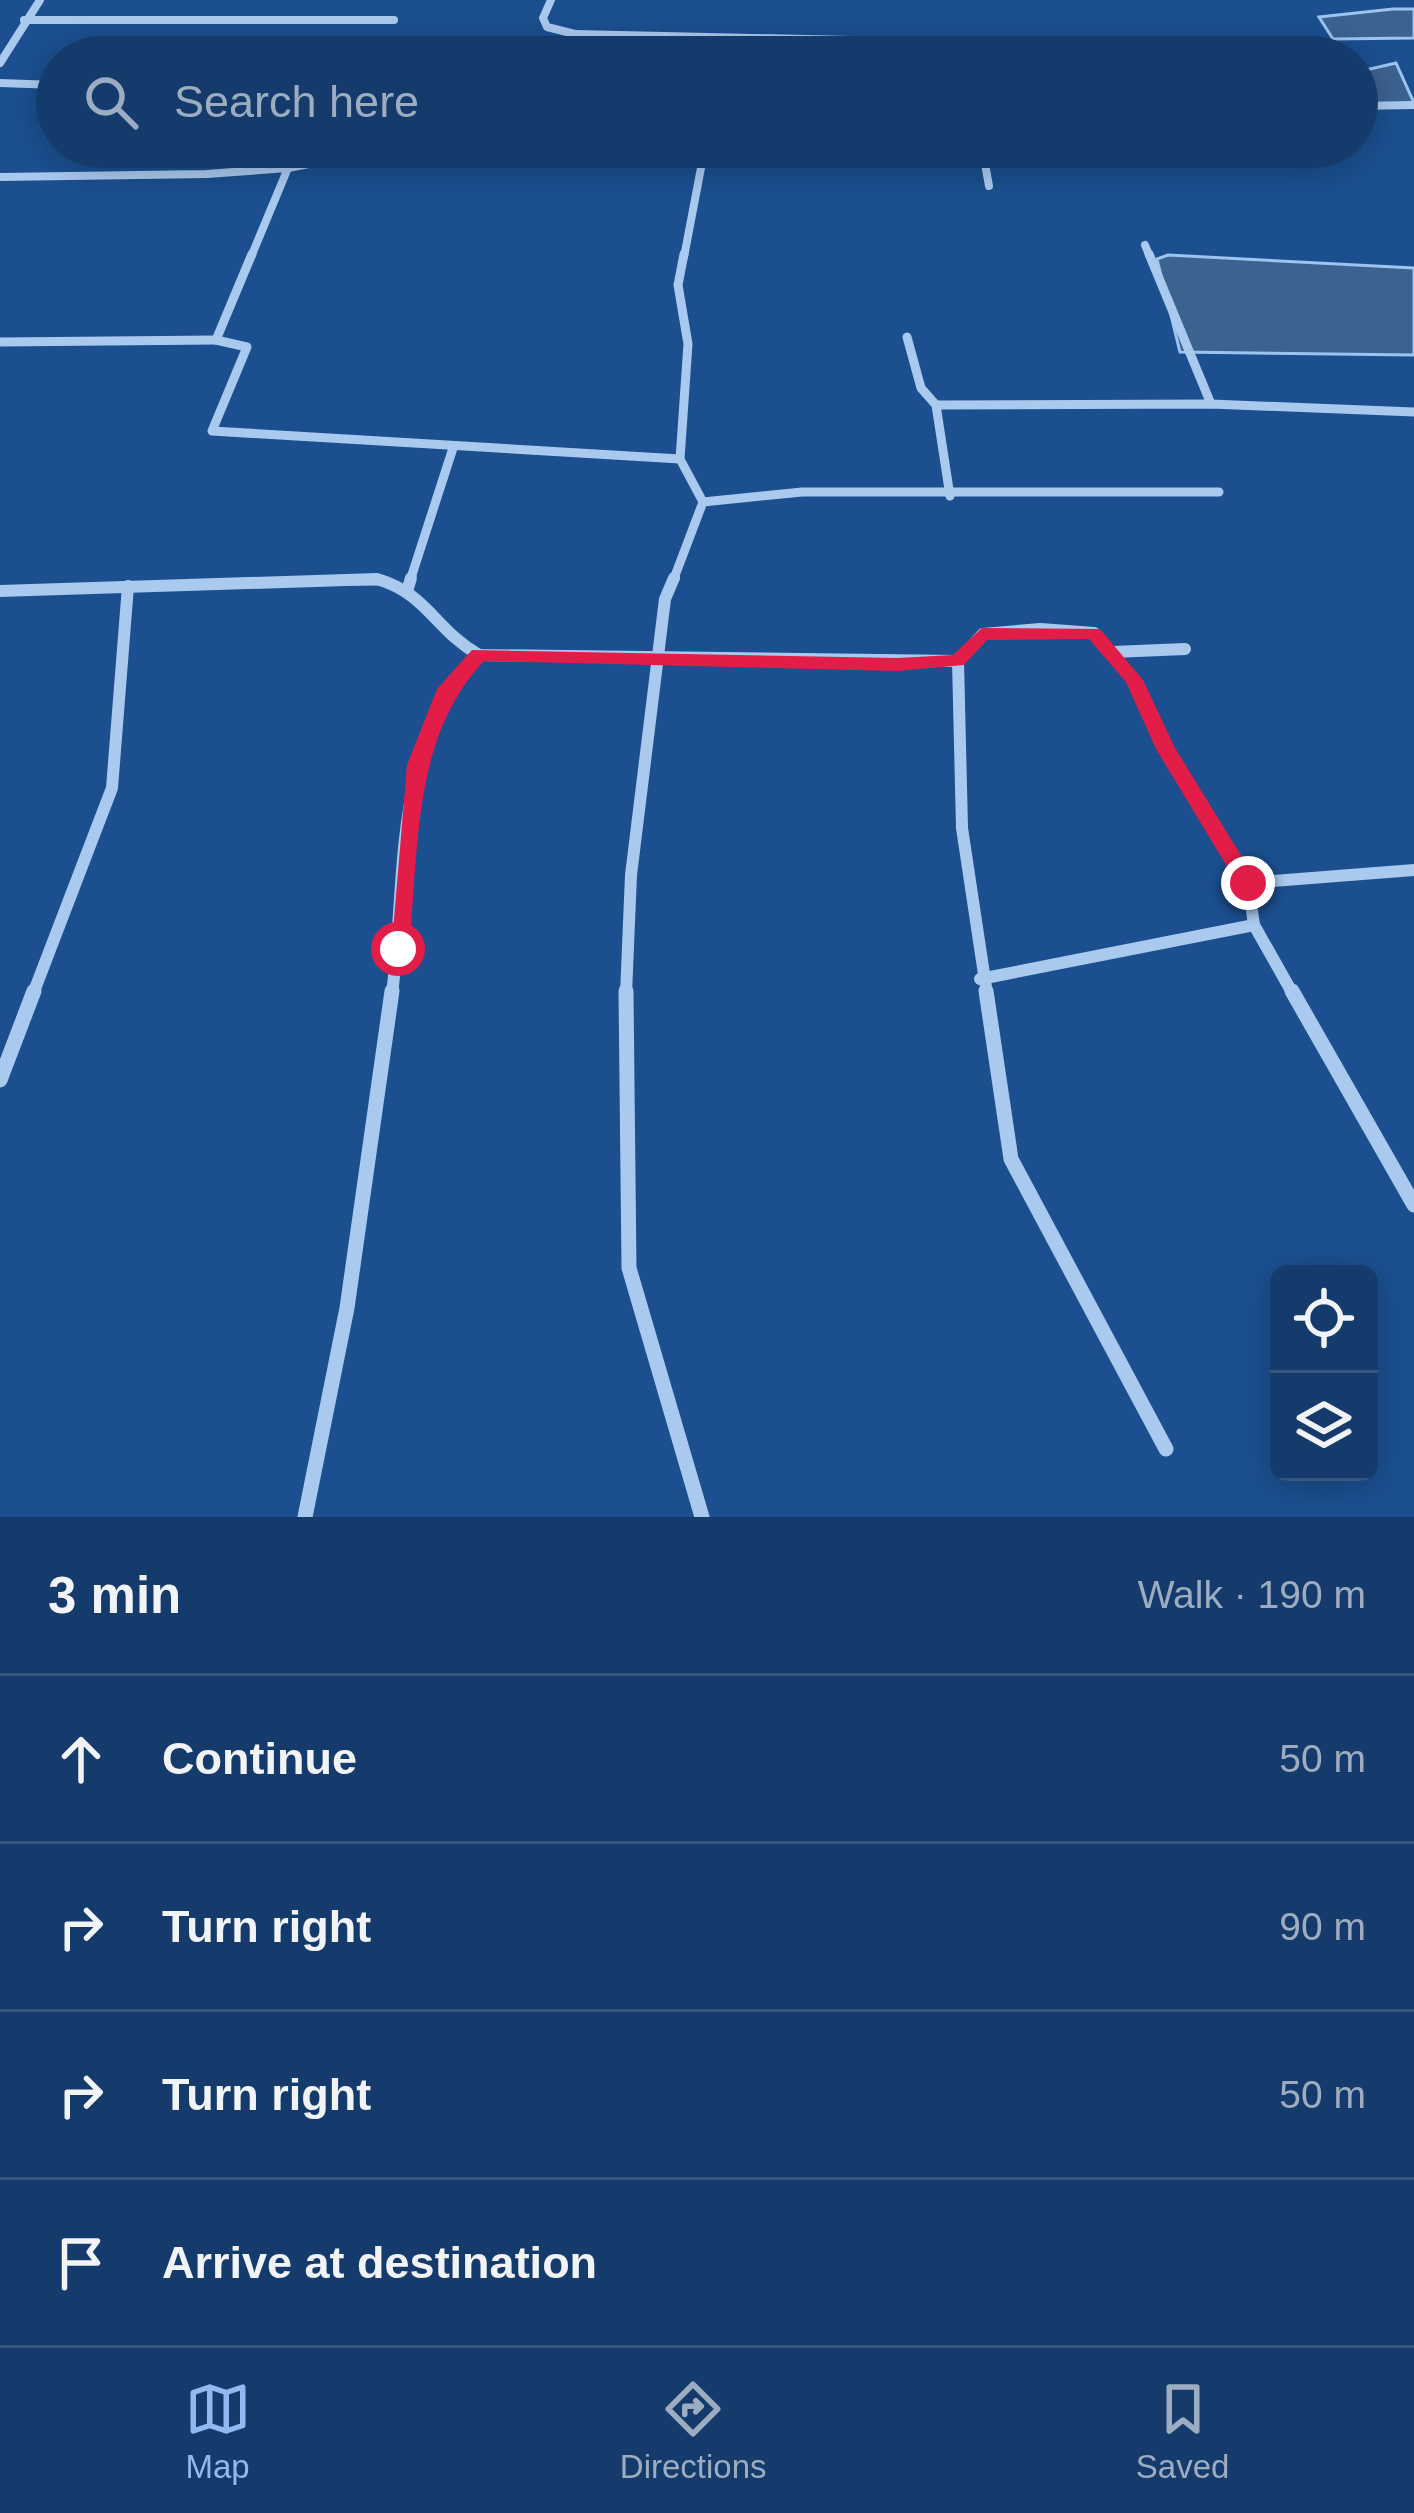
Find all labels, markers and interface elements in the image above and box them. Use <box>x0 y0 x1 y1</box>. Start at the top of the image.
search box <box>36 36 1378 168</box>
icon: search <box>78 69 144 135</box>
text: Search here <box>174 76 419 127</box>
route end <box>1221 856 1275 910</box>
route start <box>371 922 425 976</box>
map controls <box>1270 1265 1378 1481</box>
button: locate <box>1270 1265 1378 1373</box>
button: layers <box>1270 1373 1378 1481</box>
text: 3 min <box>48 1567 181 1624</box>
text: Walk · 190 m <box>1138 1573 1366 1616</box>
icon: ahead <box>48 1726 114 1792</box>
text: Continue <box>162 1733 357 1784</box>
text: 50 m <box>1279 1737 1366 1780</box>
icon: right <box>48 1894 114 1960</box>
text: Turn right <box>162 1901 371 1952</box>
text: 90 m <box>1279 1905 1366 1948</box>
icon: right <box>48 2062 114 2128</box>
text: Turn right <box>162 2069 371 2120</box>
text: 50 m <box>1279 2073 1366 2116</box>
icon: arrive <box>48 2230 114 2296</box>
text: Arrive at destination <box>162 2237 597 2288</box>
tab: Map <box>185 2376 251 2486</box>
tab: Directions <box>620 2376 767 2486</box>
tab: Saved <box>1136 2376 1229 2486</box>

